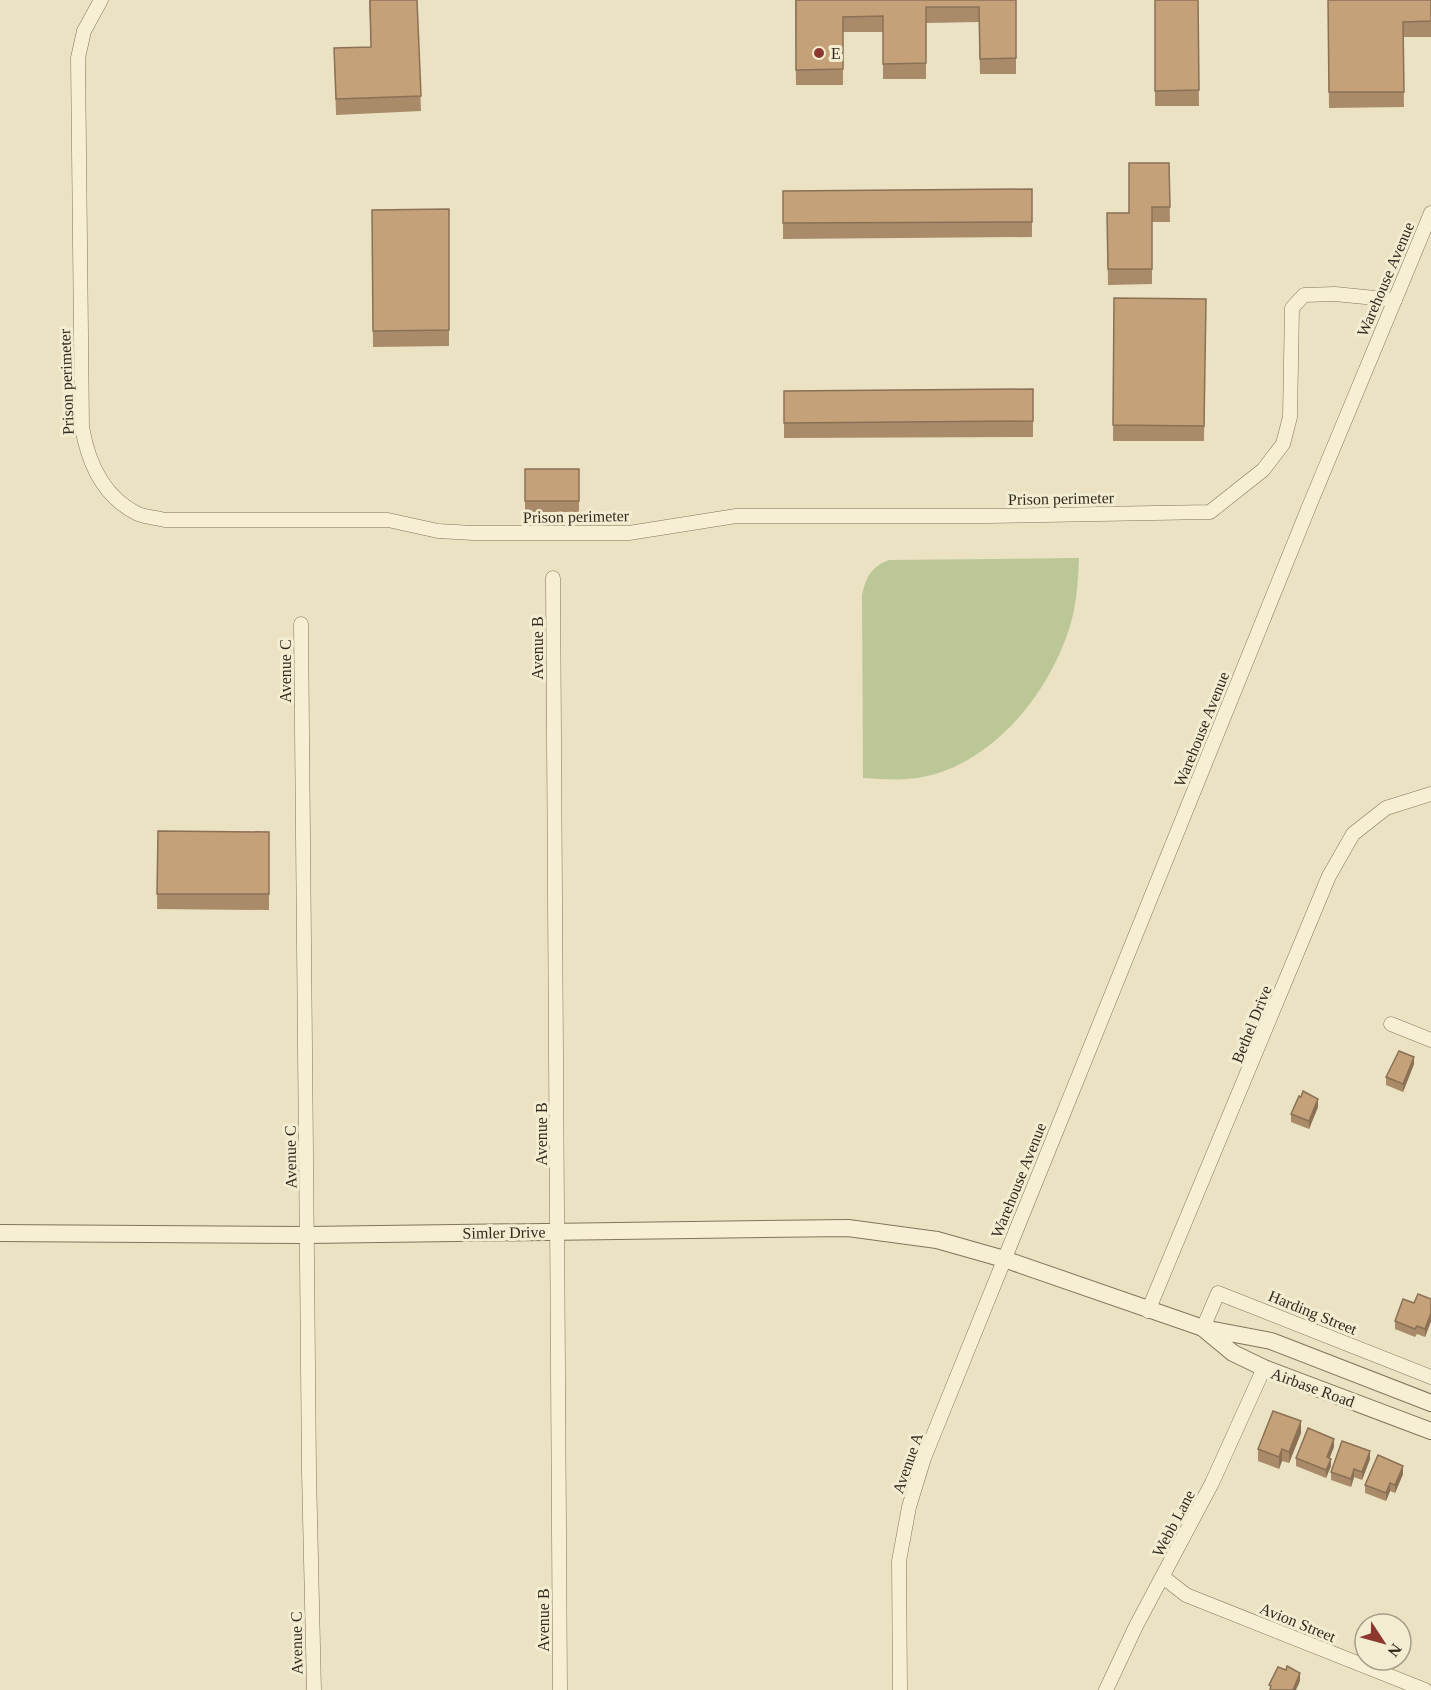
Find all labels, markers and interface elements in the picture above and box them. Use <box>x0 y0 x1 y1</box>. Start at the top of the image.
place label: E <box>831 45 841 62</box>
marker: E <box>812 46 826 60</box>
street label: Warehouse Avenue <box>1354 220 1417 339</box>
street label: Prison perimeter <box>56 328 78 435</box>
street label: Prison perimeter <box>1008 489 1115 509</box>
street label: Prison perimeter <box>523 507 630 527</box>
street label: Avenue B <box>529 616 546 680</box>
street label: Avenue C <box>277 639 294 703</box>
street label: Warehouse Avenue <box>1171 669 1232 789</box>
street label: Bethel Drive <box>1228 983 1275 1065</box>
street label: Avenue B <box>533 1102 550 1166</box>
street label: Warehouse Avenue <box>988 1120 1049 1240</box>
street label: Avenue C <box>281 1125 300 1189</box>
street label: Simler Drive <box>462 1223 546 1242</box>
street label: Harding Street <box>1266 1287 1360 1339</box>
street label: Airbase Road <box>1269 1365 1357 1410</box>
street label: Avenue A <box>889 1430 926 1496</box>
street label: Webb Lane <box>1149 1487 1198 1559</box>
street label: Avenue B <box>535 1588 552 1652</box>
street label: Avion Street <box>1257 1600 1339 1646</box>
street label: Avenue C <box>287 1611 306 1675</box>
north arrow <box>1353 1612 1413 1672</box>
text: N <box>1384 1641 1405 1661</box>

